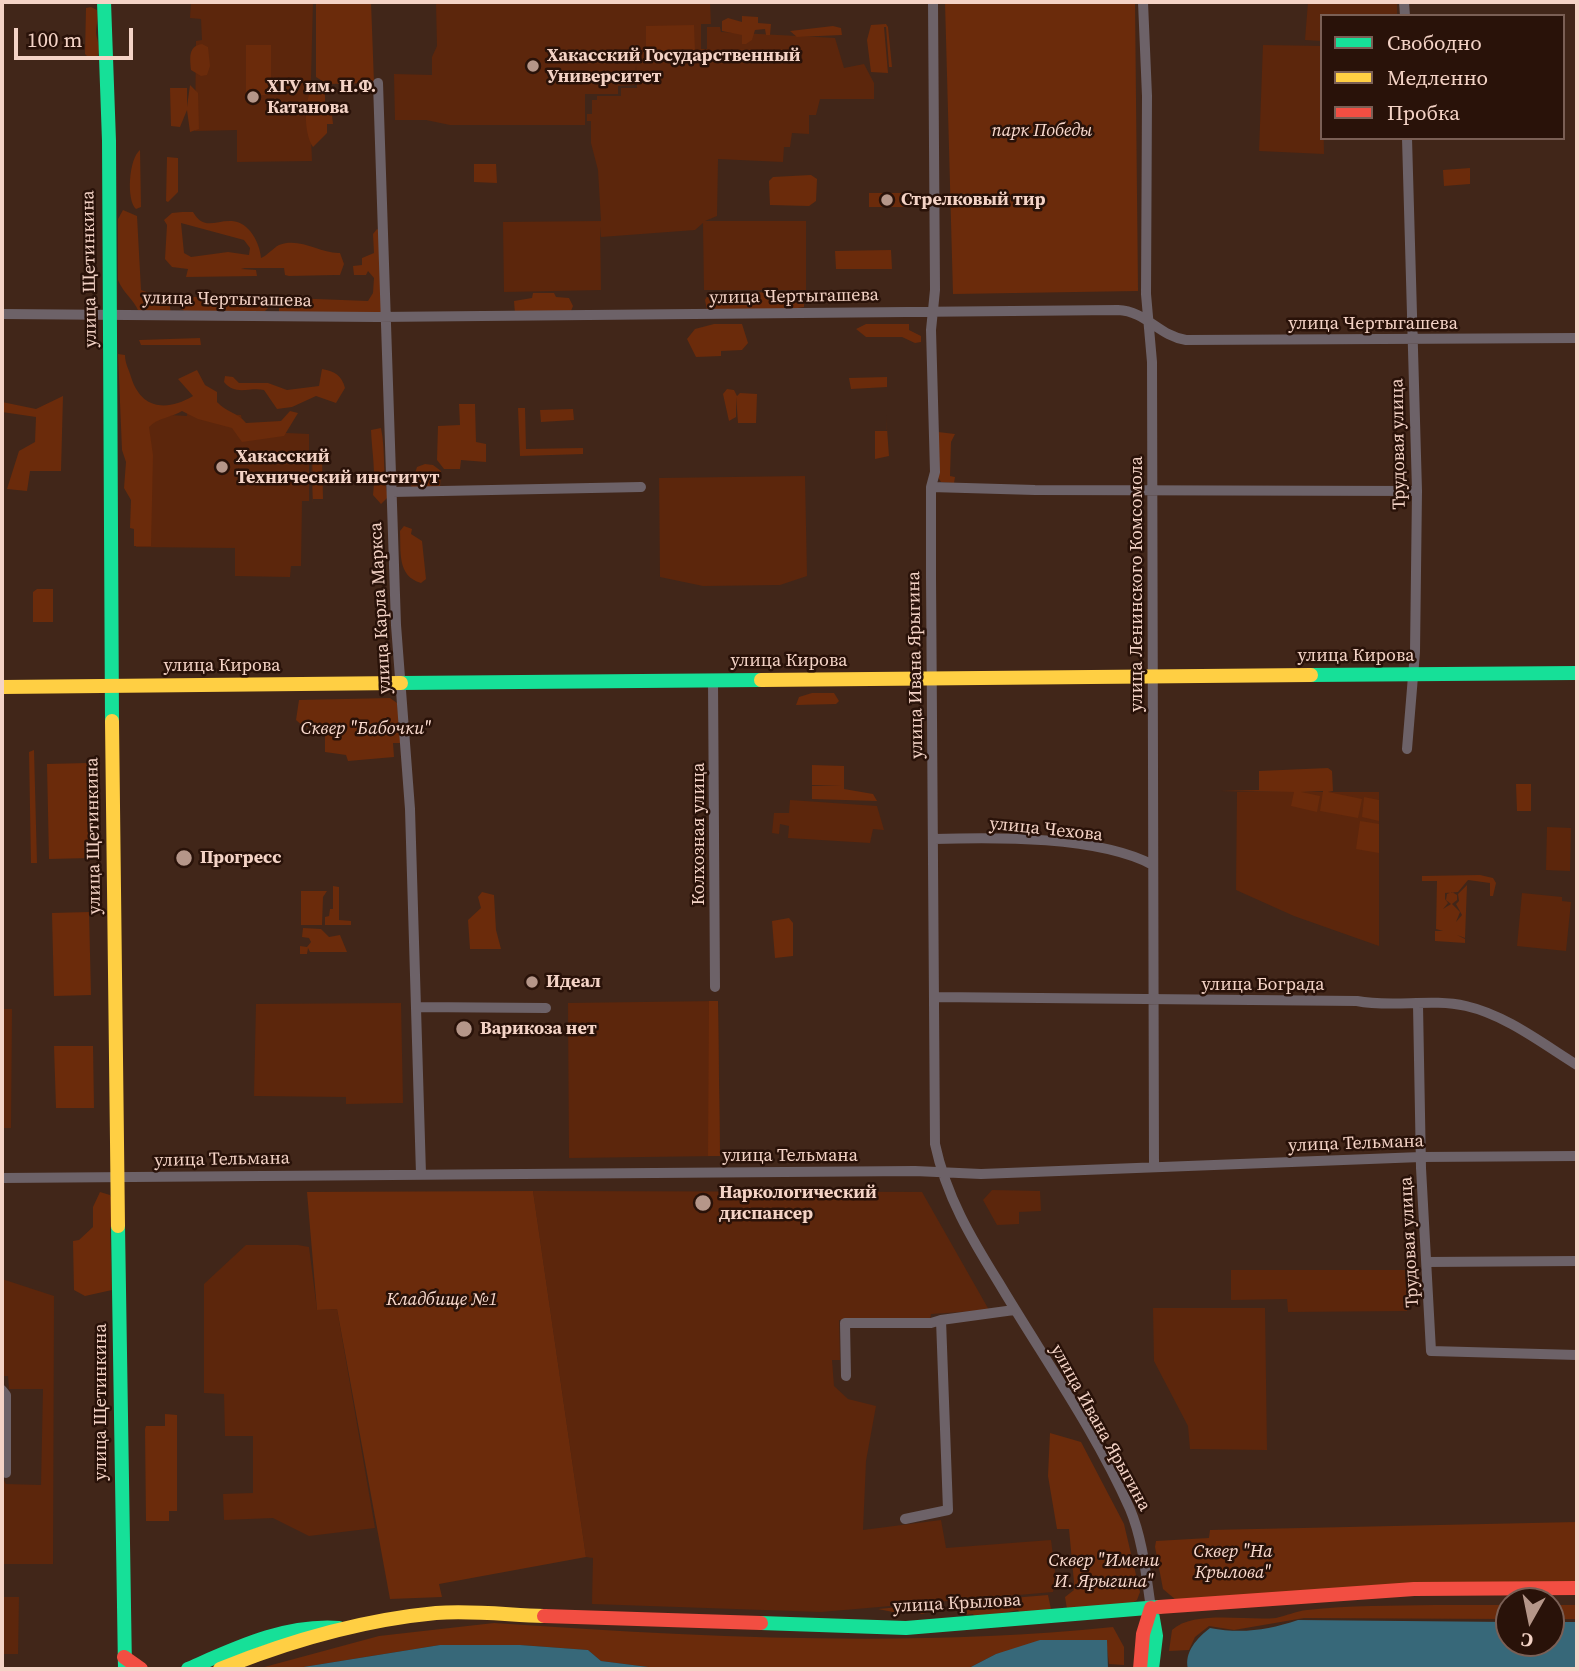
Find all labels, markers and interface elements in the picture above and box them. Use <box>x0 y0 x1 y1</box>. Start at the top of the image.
scale bar <box>18 14 136 58</box>
legend <box>1320 14 1565 140</box>
text: 100 m <box>27 25 82 54</box>
text: Свободно <box>1387 28 1482 57</box>
place label: Хакасский Государственный Университет <box>547 45 801 88</box>
marker: Хакасский Государственный Университет <box>525 58 541 74</box>
text: Медленно <box>1387 63 1488 92</box>
place label: ХГУ им. Н.Ф. Катанова <box>267 76 376 119</box>
marker: ХГУ им. Н.Ф. Катанова <box>245 89 261 105</box>
text: Пробка <box>1387 98 1460 127</box>
park label: парк Победы <box>992 120 1092 142</box>
place label: Стрелковый тир <box>901 189 1045 211</box>
street label: улица Щетинкина <box>78 190 102 348</box>
marker: Стрелковый тир <box>879 192 895 208</box>
street label: улица Чертыгашева <box>709 285 879 309</box>
street label: улица Чертыгашева <box>142 288 312 312</box>
street label: улица Чертыгашева <box>1288 313 1458 335</box>
street label: Трудовая улица <box>1387 378 1411 510</box>
place label: Хакасский Технический институт <box>236 446 440 489</box>
street label: улица Ленинского Комсомола <box>1126 456 1148 712</box>
marker: Хакасский Технический институт <box>214 459 230 475</box>
street label: улица Карла Маркса <box>366 522 396 694</box>
street label: улица Ивана Ярыгина <box>904 571 928 759</box>
street label: улица Кирова <box>1298 645 1414 667</box>
street label: улица Кирова <box>731 650 847 672</box>
street label: улица Кирова <box>164 655 280 677</box>
park label: Сквер "Бабочки" <box>301 718 431 740</box>
street label: улица Щетинкина <box>82 757 106 915</box>
street label: Колхозная улица <box>688 763 710 905</box>
street label: улица Чехова <box>988 813 1104 847</box>
place label: Прогресс <box>200 847 281 869</box>
marker: Прогресс <box>174 848 194 868</box>
place label: Идеал <box>546 971 601 993</box>
marker: Идеал <box>524 974 540 990</box>
street label: улица Бограда <box>1202 974 1324 996</box>
place label: Варикоза нет <box>480 1018 597 1040</box>
marker: Варикоза нет <box>454 1019 474 1039</box>
street label: улица Тельмана <box>1288 1131 1424 1157</box>
street label: улица Тельмана <box>722 1145 858 1167</box>
street label: улица Тельмана <box>154 1148 290 1172</box>
street label: Трудовая улица <box>1396 1176 1424 1308</box>
place label: Наркологический диспансер <box>719 1182 877 1224</box>
marker: Наркологический диспансер <box>693 1193 713 1213</box>
park label: Кладбище №1 <box>386 1289 498 1311</box>
street label: улица Щетинкина <box>90 1323 112 1481</box>
street label: улица Ивана Ярыгина <box>1045 1341 1155 1515</box>
park label: Сквер "На Крылова" <box>1193 1541 1273 1584</box>
park label: Сквер "Имени И. Ярыгина" <box>1048 1550 1160 1592</box>
north arrow <box>1495 1587 1565 1657</box>
street label: улица Крылова <box>892 1590 1022 1618</box>
text: С <box>1519 1627 1535 1655</box>

